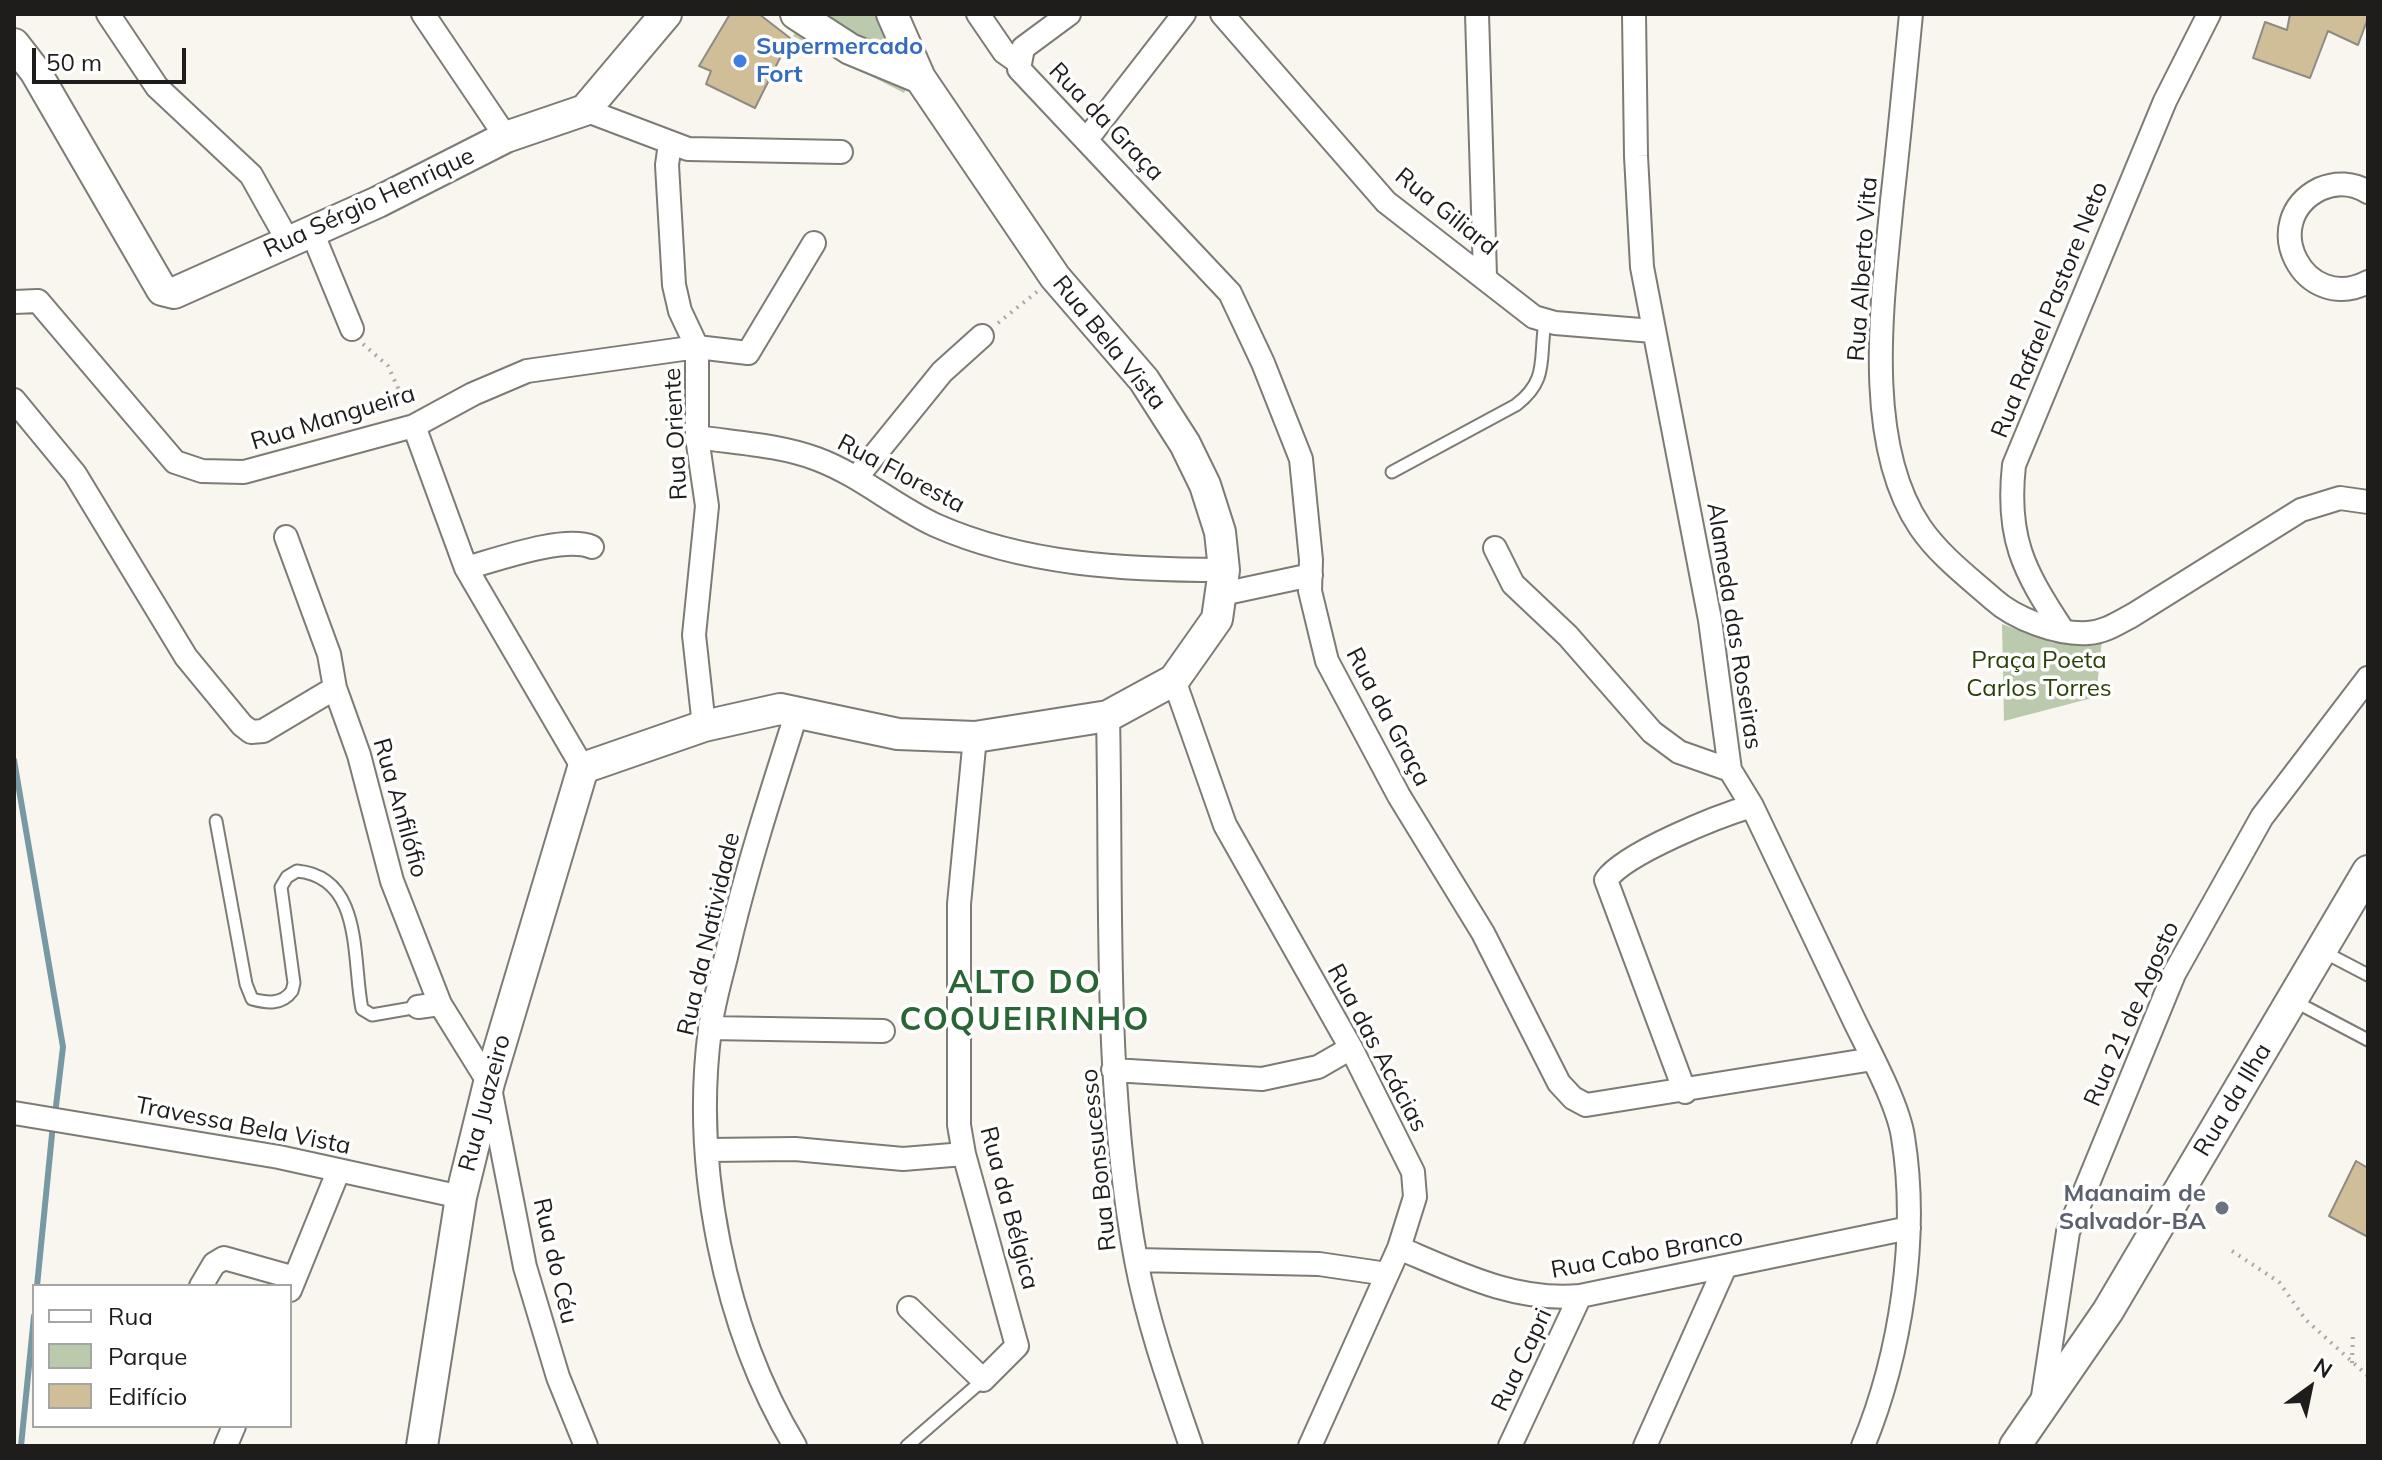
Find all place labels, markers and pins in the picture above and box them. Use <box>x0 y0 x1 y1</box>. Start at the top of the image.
place label: Supermercado Fort <box>756 33 923 89</box>
marker: Supermercado Fort <box>731 52 749 70</box>
place label: Maanaim de Salvador-BA <box>2059 1180 2206 1236</box>
marker: Maanaim de Salvador-BA <box>2213 1199 2231 1217</box>

